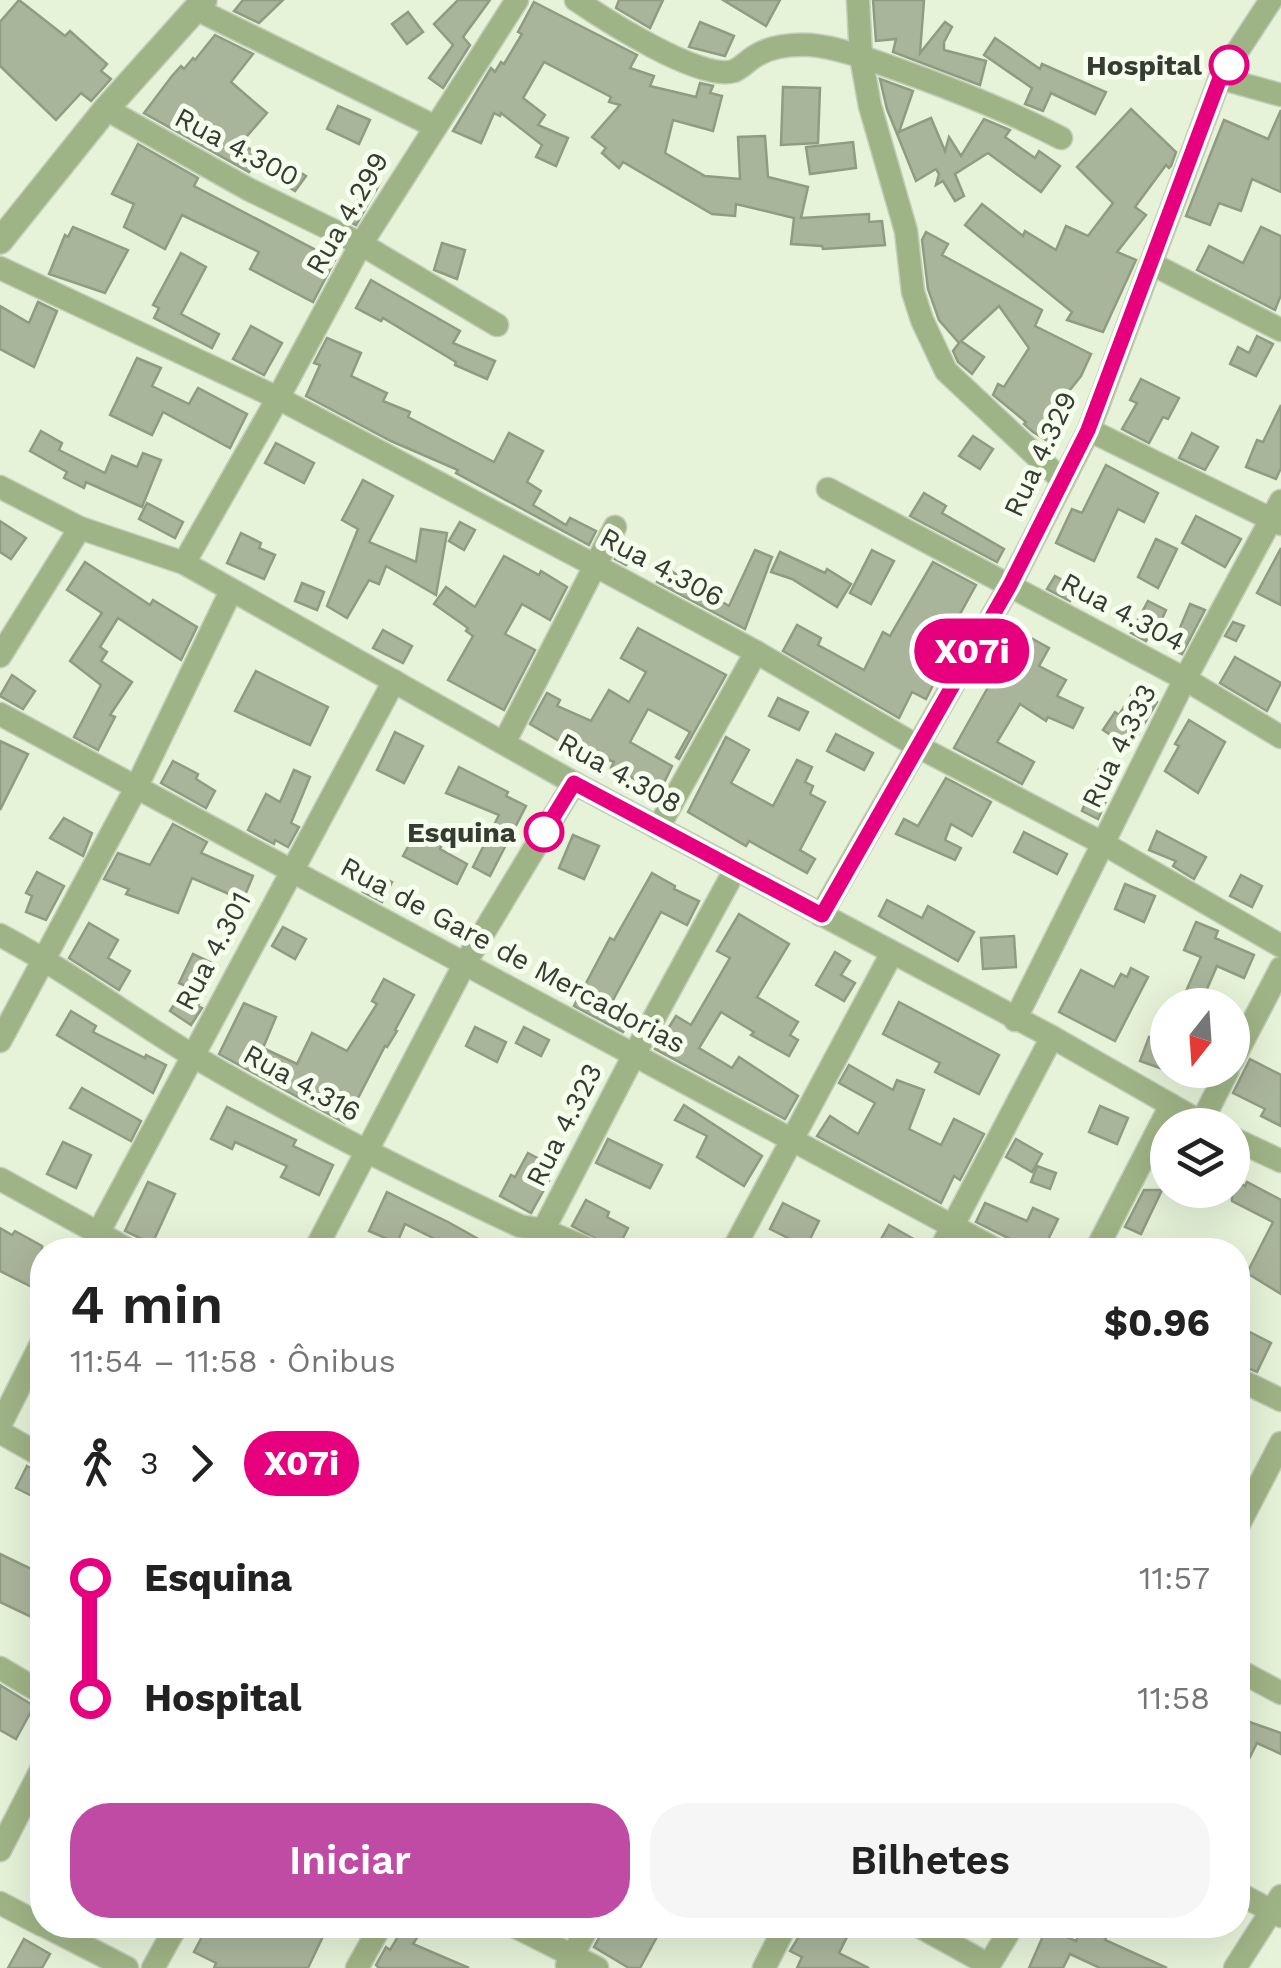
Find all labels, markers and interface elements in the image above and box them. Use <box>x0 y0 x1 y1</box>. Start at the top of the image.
marker: Hospital <box>1210 46 1248 84</box>
place label: Hospital <box>1086 49 1203 82</box>
street label: Rua 4.300 <box>169 101 305 193</box>
street label: Rua 4.299 <box>299 146 395 280</box>
street label: Rua 4.329 <box>997 386 1083 522</box>
street label: Rua 4.306 <box>594 521 730 613</box>
street label: Rua 4.304 <box>1055 566 1191 658</box>
line badge: X07i <box>902 618 1042 684</box>
text: X07i <box>934 630 1010 672</box>
street label: Rua 4.333 <box>1075 679 1163 813</box>
street label: Rua 4.308 <box>553 726 687 820</box>
marker: Esquina <box>525 813 563 851</box>
place label: Esquina <box>407 816 517 849</box>
street label: Rua de Gare de Mercadorias <box>335 850 691 1060</box>
street label: Rua 4.301 <box>168 886 258 1016</box>
north arrow <box>1150 988 1250 1088</box>
map controls <box>1150 988 1250 1208</box>
street label: Rua 4.316 <box>238 1037 366 1129</box>
street label: Rua 4.323 <box>519 1058 609 1192</box>
button: layers <box>1150 1108 1250 1208</box>
text: 4 min <box>70 1272 223 1336</box>
text: $0.96 <box>1104 1301 1210 1345</box>
text: 11:54 – 11:58 · Ônibus <box>70 1342 396 1380</box>
icon: walk <box>70 1436 125 1491</box>
icon: forward <box>174 1436 229 1491</box>
text: X07i <box>264 1442 339 1484</box>
text: 3 <box>140 1444 159 1482</box>
text: Esquina <box>144 1556 292 1600</box>
text: 11:57 <box>1139 1559 1210 1597</box>
text: Hospital <box>144 1676 301 1720</box>
text: 11:58 <box>1137 1679 1210 1717</box>
button: Iniciar <box>70 1803 630 1918</box>
button: Bilhetes <box>650 1803 1210 1918</box>

